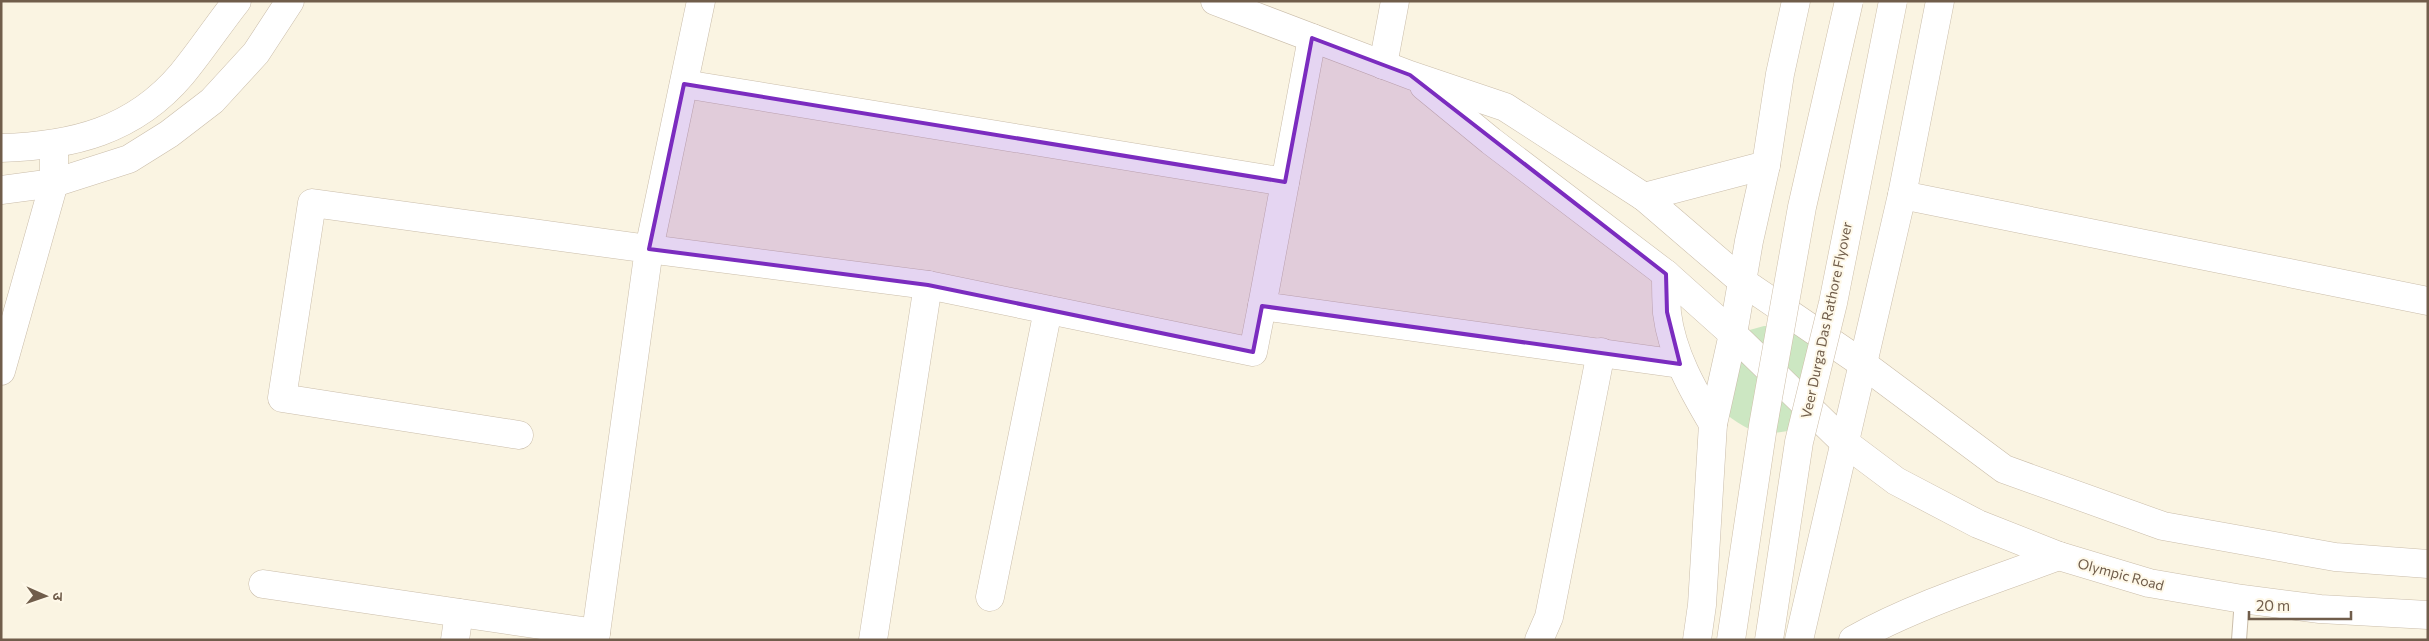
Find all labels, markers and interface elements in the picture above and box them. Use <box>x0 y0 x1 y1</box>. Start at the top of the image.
street label: Veer Durga Das Rathore Flyover <box>1797 220 1855 420</box>
street label: Olympic Road <box>2076 554 2166 594</box>
north arrow <box>20 571 70 621</box>
scale bar <box>2249 588 2352 620</box>
text: उ <box>50 592 67 602</box>
text: 20 m <box>2256 596 2290 614</box>

